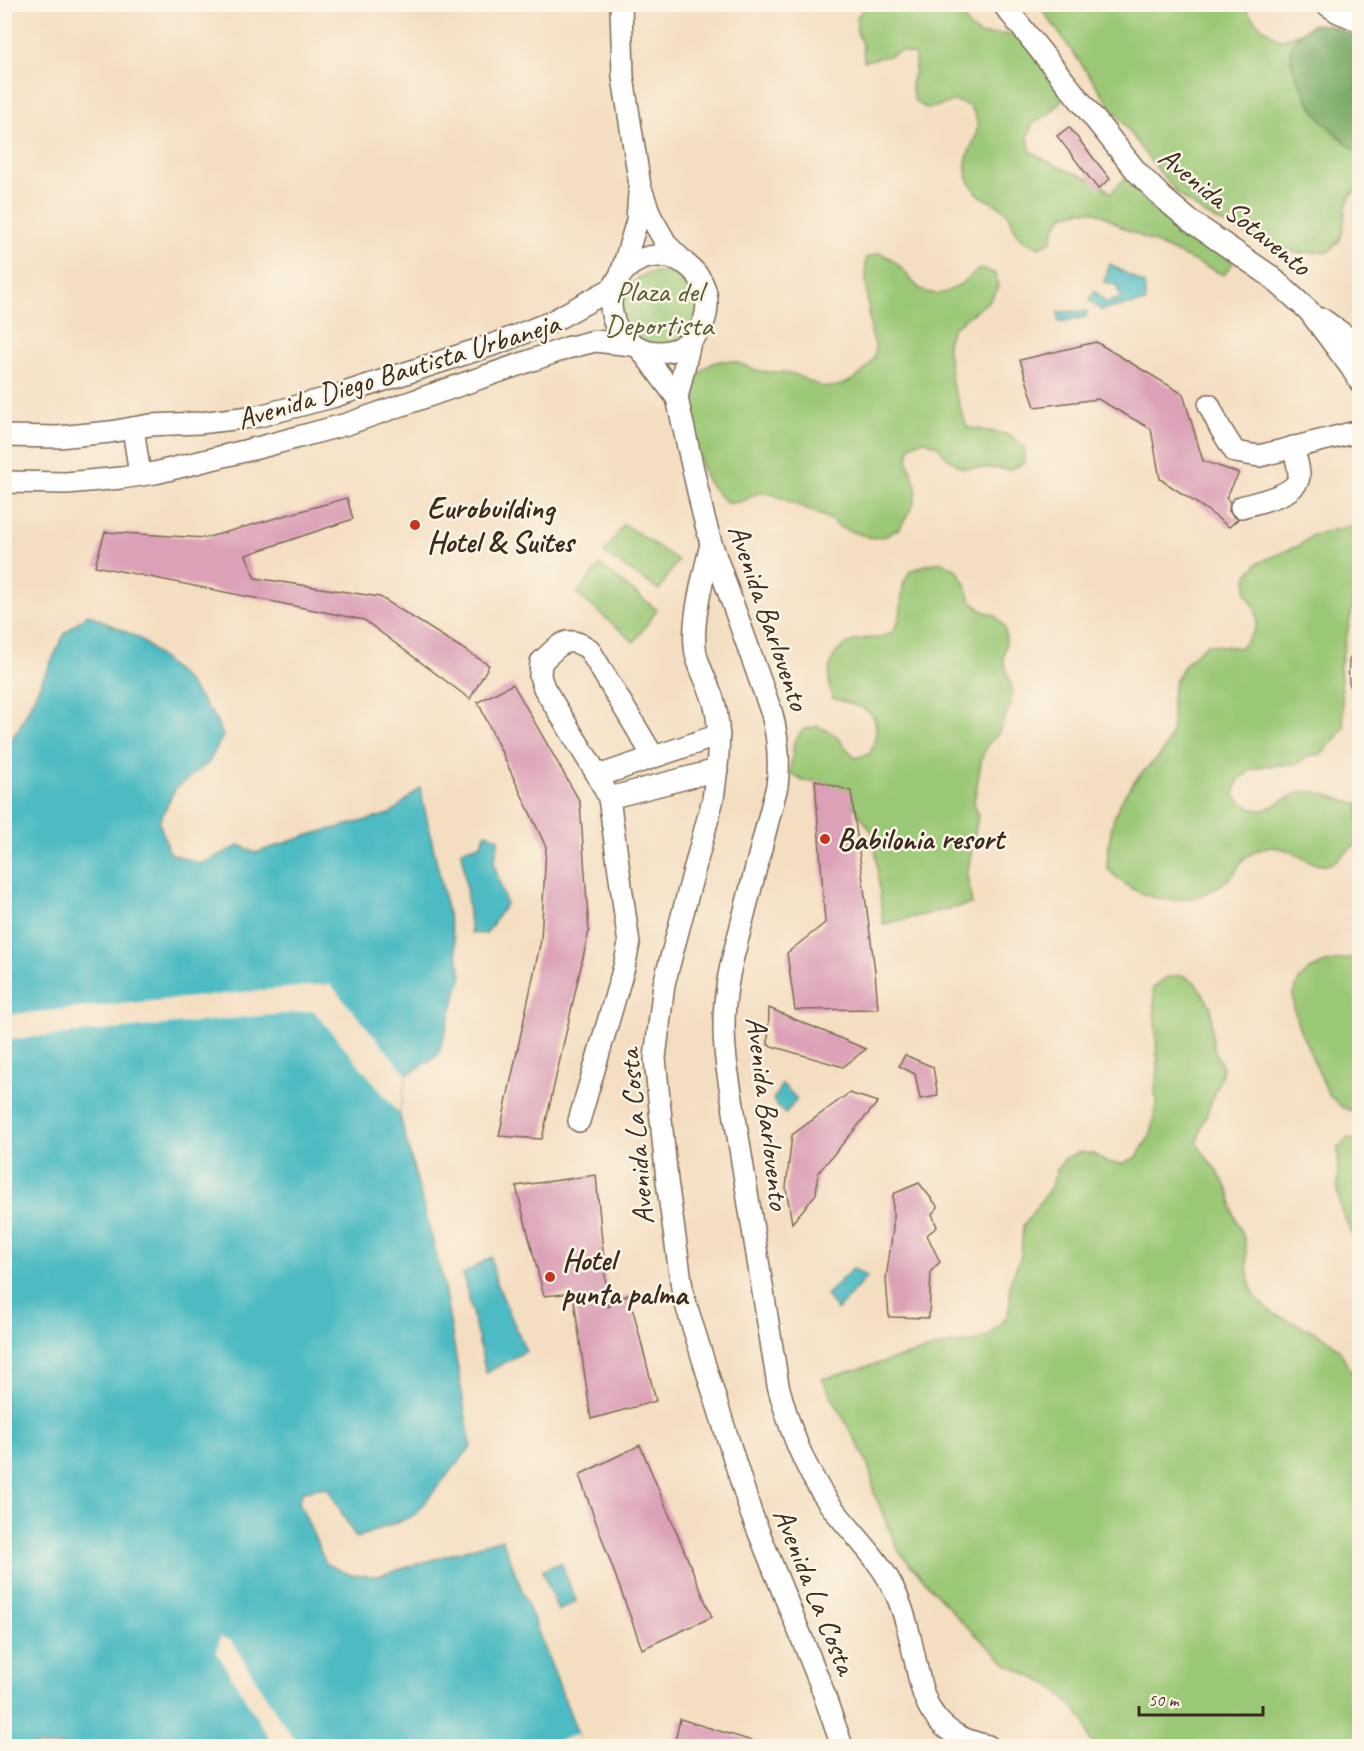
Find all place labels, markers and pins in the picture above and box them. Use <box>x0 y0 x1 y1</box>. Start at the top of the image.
place label: Eurobuilding Hotel & Suites <box>427 489 577 561</box>
marker: Eurobuilding Hotel & Suites <box>408 518 422 532</box>
place label: Babilonia resort <box>837 820 1007 858</box>
marker: Babilonia resort <box>818 832 832 846</box>
place label: Hotel punta palma <box>562 1241 690 1313</box>
marker: Hotel punta palma <box>543 1270 557 1284</box>

